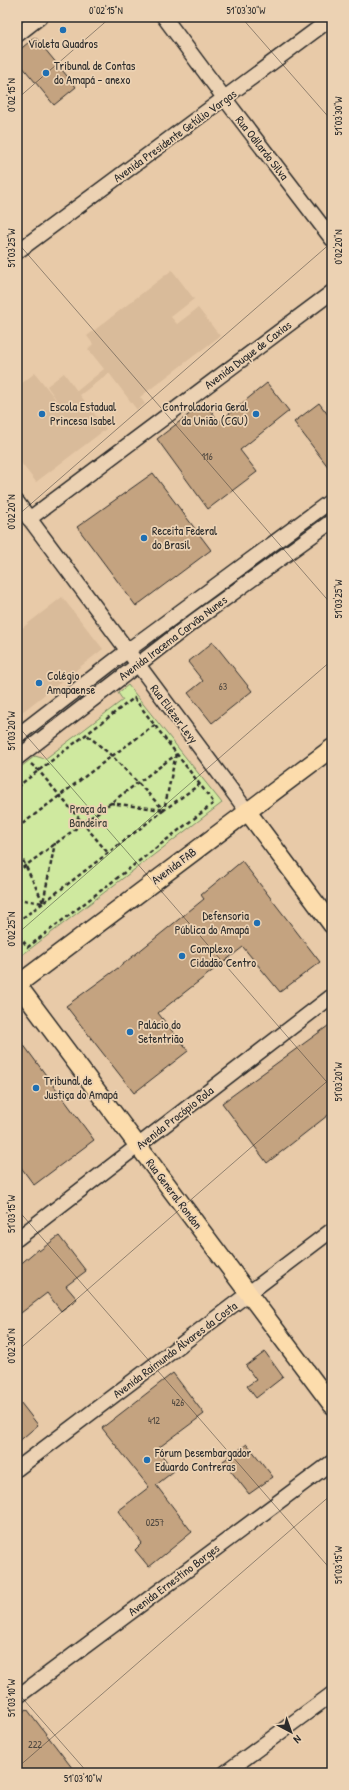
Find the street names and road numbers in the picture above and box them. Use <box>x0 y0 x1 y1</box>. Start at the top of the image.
street label: Avenida Presidente Getúlio Vargas <box>110 85 240 186</box>
street label: Rua Odilardo Silva <box>232 112 293 184</box>
street label: Avenida Duque de Caxias <box>201 316 295 393</box>
street label: Avenida Iracema Carvão Nunes <box>115 591 231 684</box>
street label: Rua Eliézer Levy <box>147 681 202 747</box>
street label: Avenida FAB <box>148 843 200 888</box>
street label: Avenida Procópio Rola <box>132 1082 217 1153</box>
street label: Rua General Rondon <box>142 1155 207 1233</box>
street label: Avenida Raimundo Álvares da Costa <box>109 1297 241 1402</box>
street label: Avenida Ernestino Borges <box>124 1539 223 1620</box>

